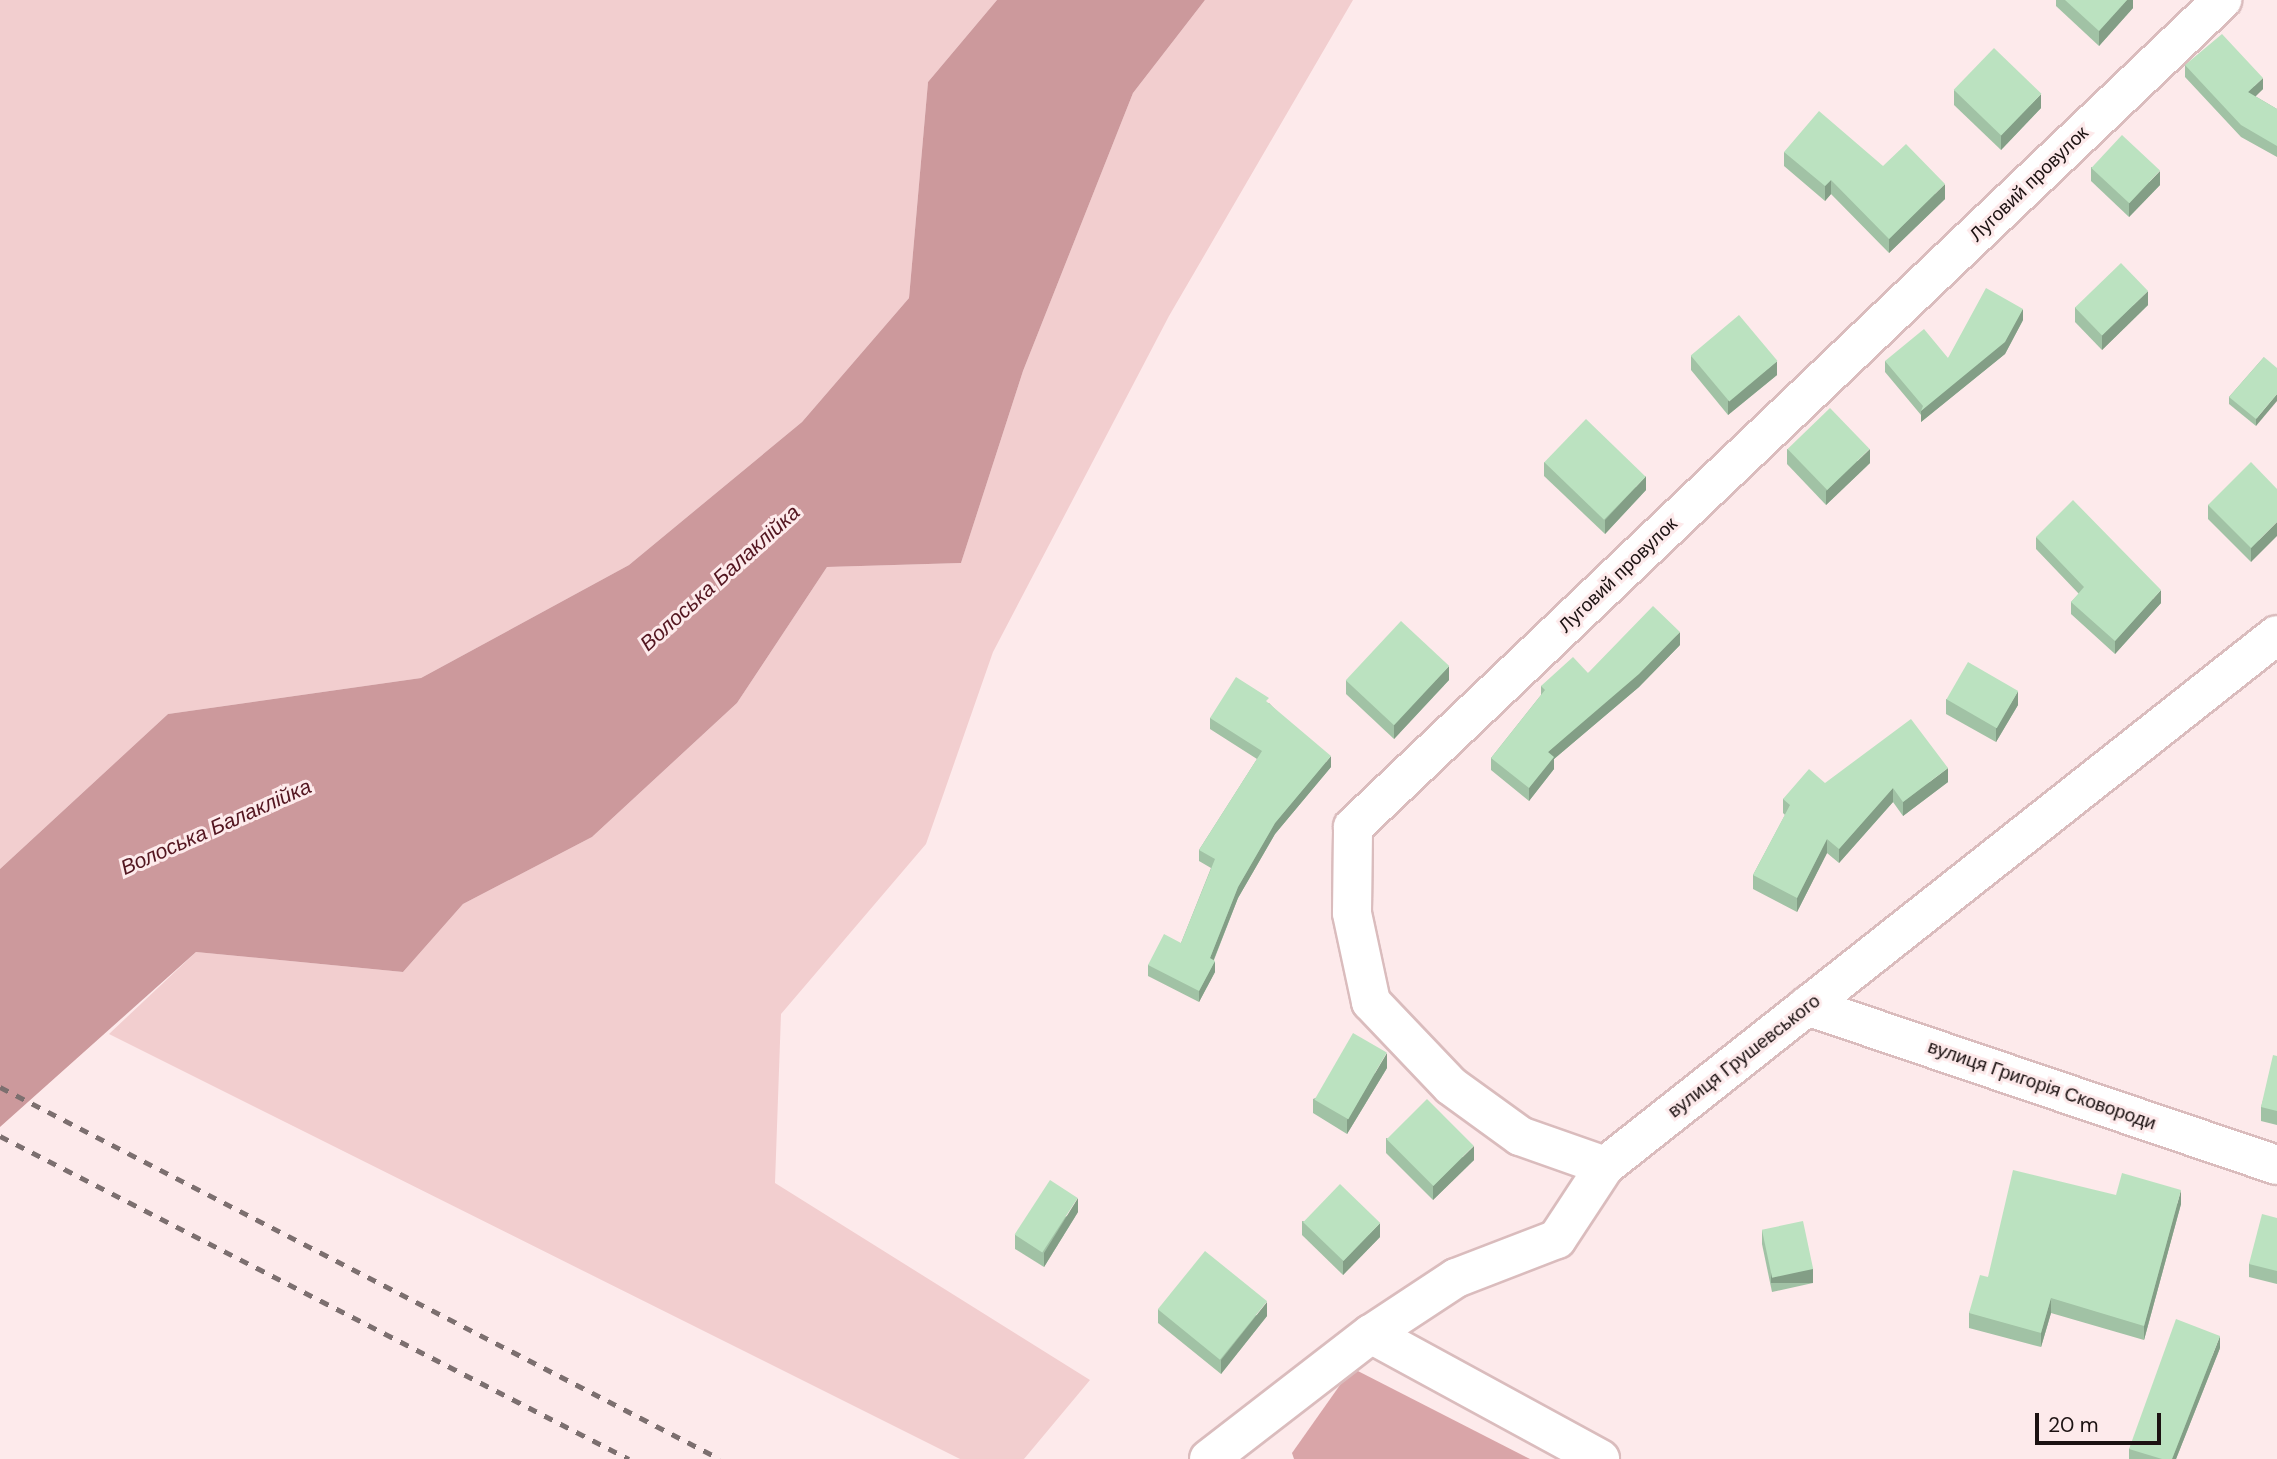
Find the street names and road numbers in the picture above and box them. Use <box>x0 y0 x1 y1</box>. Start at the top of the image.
street label: Луговий провулок <box>1965 122 2093 246</box>
street label: Луговий провулок <box>1554 513 1682 637</box>
street label: вулиця Грушевського <box>1663 989 1825 1123</box>
street label: вулиця Григорія Сковороди <box>1925 1035 2159 1135</box>

